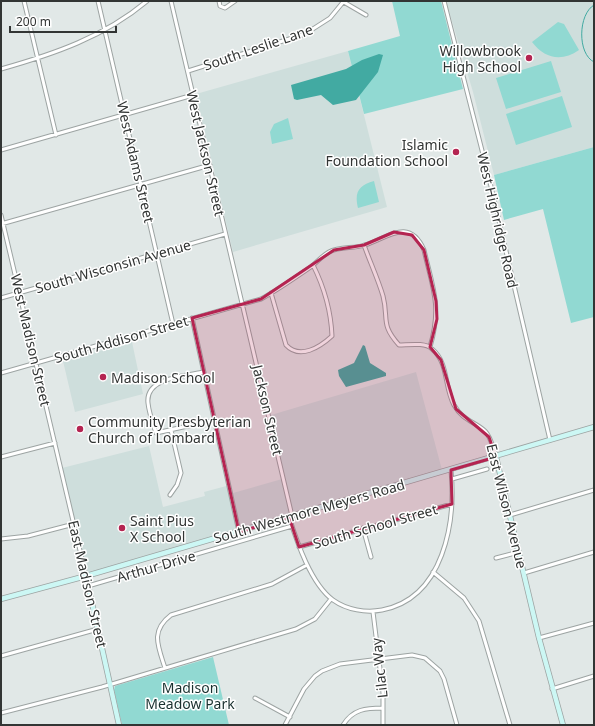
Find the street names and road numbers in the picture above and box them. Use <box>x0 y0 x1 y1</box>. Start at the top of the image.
street label: South Leslie Lane <box>201 19 315 75</box>
street label: West Jackson Street <box>182 88 230 218</box>
street label: West Adams Street <box>113 99 159 225</box>
street label: West Highridge Road <box>473 150 523 290</box>
street label: South Wisconsin Avenue <box>33 235 193 297</box>
street label: West Madison Street <box>7 272 55 408</box>
street label: South Addison Street <box>52 311 190 367</box>
street label: Jackson Street <box>248 361 288 457</box>
street label: East Wilson Avenue <box>482 442 532 570</box>
street label: South Westmore Meyers Road <box>211 475 407 547</box>
street label: South School Street <box>311 499 439 553</box>
street label: East Madison Street <box>64 518 112 650</box>
street label: Arthur Drive <box>114 546 198 586</box>
street label: Lilac Way <box>366 636 392 699</box>

